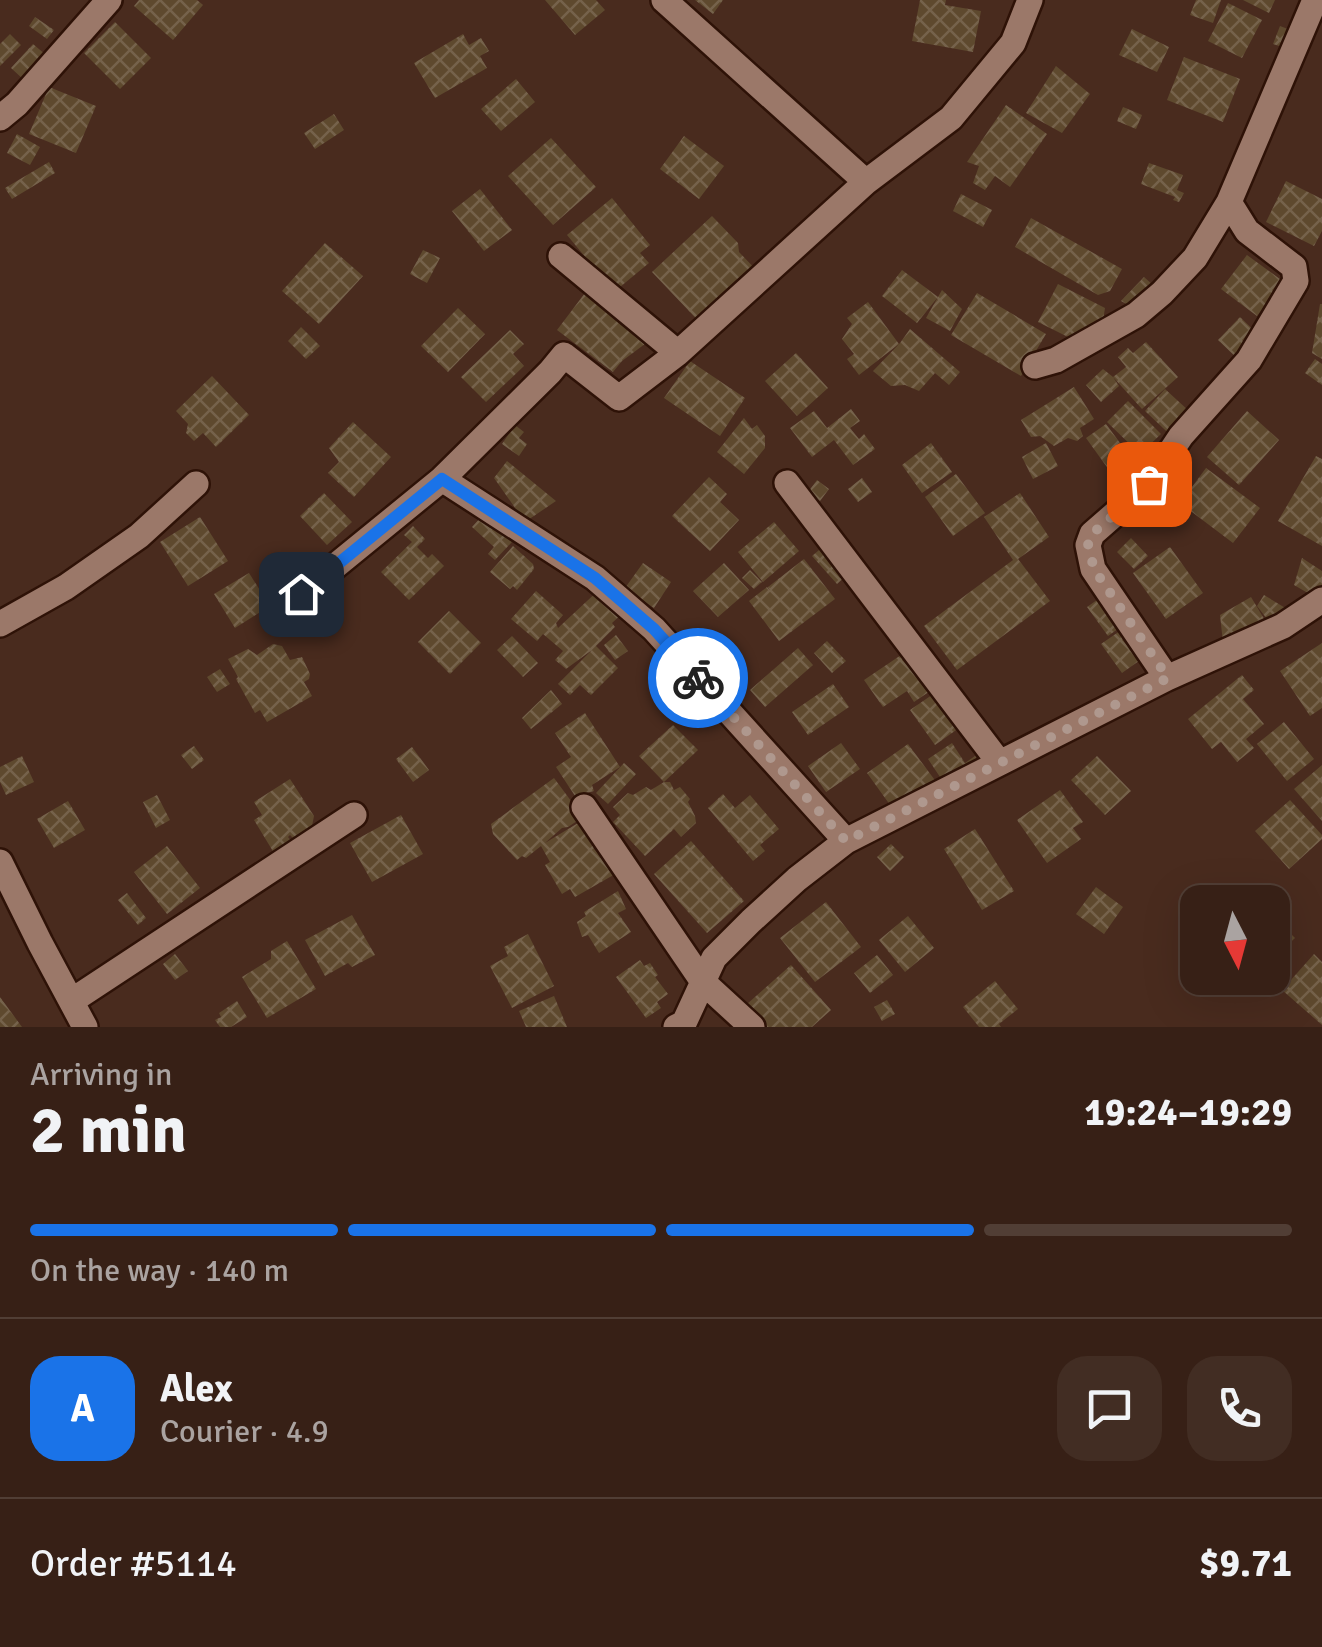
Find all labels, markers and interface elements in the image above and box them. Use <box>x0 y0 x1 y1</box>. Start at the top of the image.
pin <box>1107 442 1192 527</box>
icon: bag <box>1122 457 1177 512</box>
pin <box>259 552 344 637</box>
icon: home <box>274 567 329 622</box>
courier <box>648 628 748 728</box>
icon: bike <box>671 651 726 706</box>
north arrow <box>1180 885 1290 995</box>
map controls <box>1180 885 1290 995</box>
text: Arriving in <box>30 1055 172 1094</box>
text: 19:24–19:29 <box>1084 1089 1292 1136</box>
text: 2 min <box>30 1091 187 1171</box>
text: On the way · 140 m <box>30 1251 289 1290</box>
button: chat <box>1057 1356 1162 1461</box>
button: phone <box>1187 1356 1292 1461</box>
text: Alex <box>160 1365 233 1412</box>
text: A <box>70 1385 95 1432</box>
text: Courier · 4.9 <box>160 1412 329 1451</box>
text: Order #5114 <box>30 1540 237 1587</box>
text: $9.71 <box>1199 1540 1292 1587</box>

